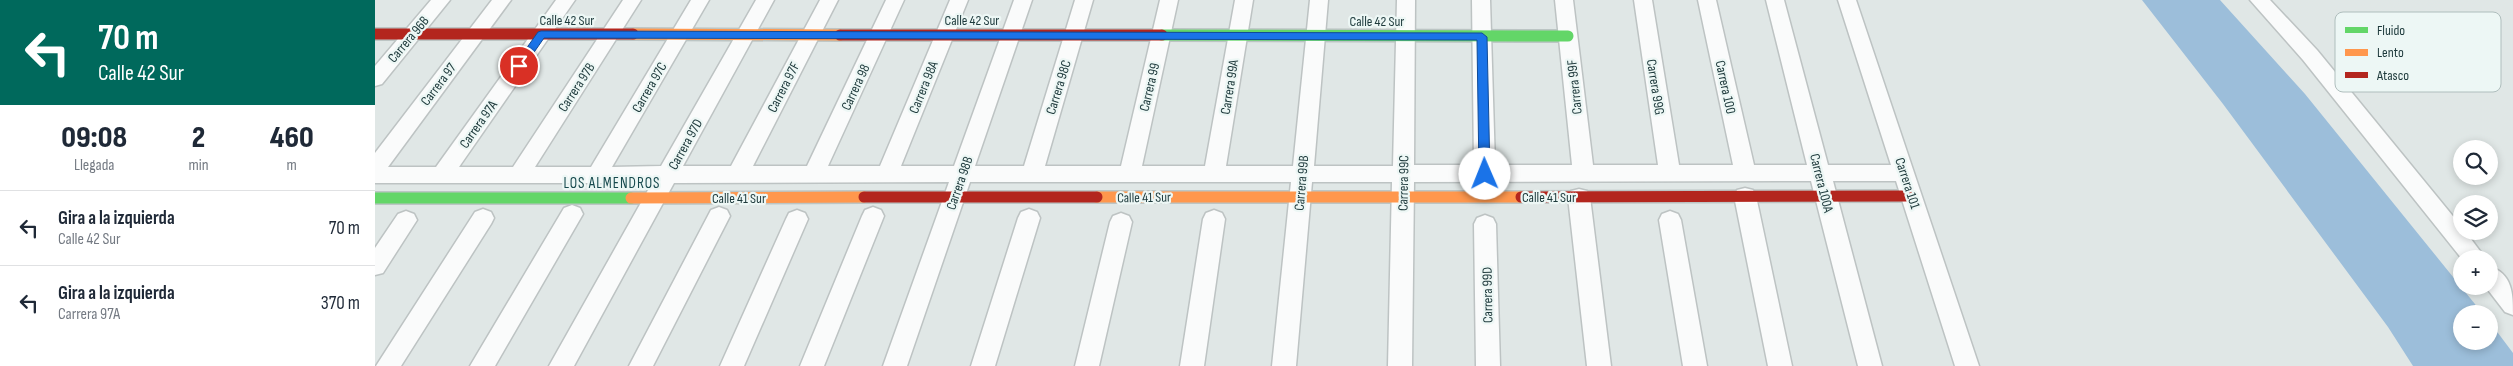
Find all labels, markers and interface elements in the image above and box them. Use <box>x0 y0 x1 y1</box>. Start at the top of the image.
street label: Calle 42 Sur <box>540 12 594 29</box>
street label: Calle 42 Sur <box>945 12 999 29</box>
legend <box>2335 12 2501 92</box>
street label: Carrera 96B <box>384 13 433 66</box>
street label: Calle 42 Sur <box>1350 13 1404 30</box>
text: 70 m <box>98 17 158 60</box>
icon: left <box>15 20 80 85</box>
text: Fluido <box>2377 22 2405 39</box>
text: Lento <box>2377 44 2404 61</box>
pin <box>498 45 540 87</box>
icon: arrive <box>505 52 533 80</box>
street label: Carrera 98A <box>905 58 942 116</box>
street label: Carrera 98C <box>1042 58 1075 116</box>
street label: Carrera 99A <box>1217 58 1242 116</box>
street label: Carrera 99F <box>1563 58 1586 115</box>
street label: Carrera 99G <box>1643 58 1668 116</box>
street label: Carrera 97 <box>417 59 460 109</box>
street label: Carrera 97C <box>628 59 671 115</box>
street label: Carrera 97F <box>764 59 804 115</box>
street label: Carrera 100 <box>1712 59 1739 115</box>
text: Calle 42 Sur <box>98 60 184 87</box>
street label: Carrera 97B <box>554 60 599 115</box>
street label: Carrera 98 <box>837 61 874 113</box>
street label: Carrera 99 <box>1136 61 1163 113</box>
text: Atasco <box>2376 67 2409 84</box>
street label: Carrera 97A <box>456 96 502 151</box>
street label: Carrera 97D <box>665 116 706 173</box>
text: 09:08 <box>61 120 127 156</box>
text: 2 <box>192 120 205 156</box>
text: 460 <box>270 120 314 156</box>
map controls <box>2453 140 2498 350</box>
button: search <box>2453 140 2498 185</box>
position arrow <box>1458 147 1510 199</box>
street label: Carrera 100A <box>1806 152 1837 215</box>
street label: Carrera 98B <box>942 154 977 212</box>
street label: Carrera 99B <box>1291 155 1312 211</box>
street label: Carrera 99C <box>1395 155 1412 211</box>
street label: Carrera 101 <box>1891 155 1924 211</box>
text: Llegada <box>74 156 114 175</box>
text: min <box>188 156 209 175</box>
text: m <box>287 156 297 175</box>
district label: LOS ALMENDROS <box>563 174 661 193</box>
street label: Calle 41 Sur <box>1117 189 1171 206</box>
street label: Calle 41 Sur <box>1522 189 1576 206</box>
street label: Calle 41 Sur <box>712 190 766 207</box>
button: layers <box>2453 195 2498 240</box>
text: Gira a la izquierda <box>58 207 175 230</box>
icon: left <box>15 214 43 242</box>
text: 70 m <box>329 217 360 240</box>
text: Calle 42 Sur <box>58 230 121 249</box>
button: + <box>2453 250 2498 295</box>
street label: Carrera 99D <box>1479 267 1496 323</box>
text: Gira a la izquierda <box>58 282 175 305</box>
icon: left <box>15 289 43 317</box>
text: 370 m <box>321 292 360 315</box>
text: Carrera 97A <box>58 305 120 324</box>
button: − <box>2453 305 2498 350</box>

